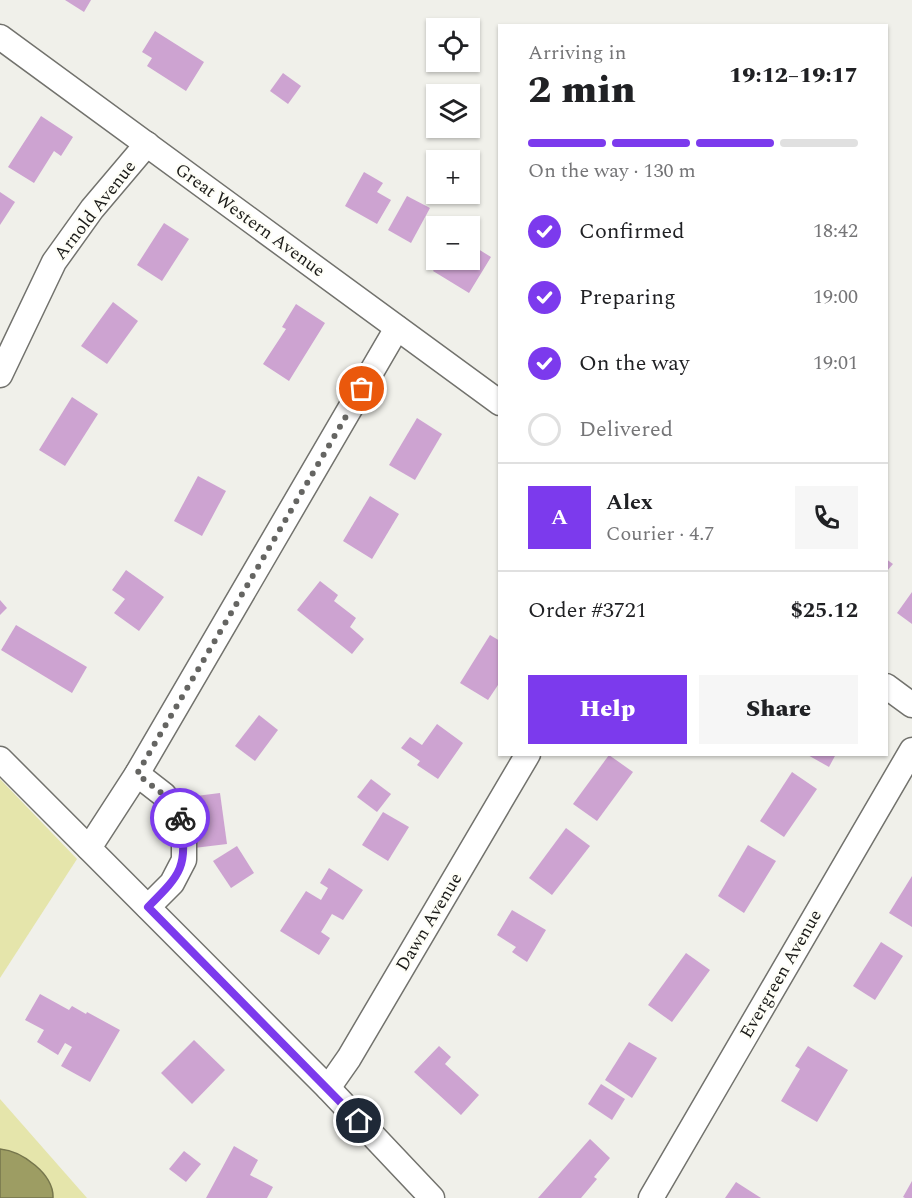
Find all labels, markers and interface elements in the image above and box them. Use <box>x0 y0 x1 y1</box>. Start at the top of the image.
map controls <box>426 18 480 270</box>
button: locate <box>426 18 480 72</box>
text: Arriving in <box>528 38 626 68</box>
text: 19:12–19:17 <box>729 59 858 92</box>
text: 2 min <box>528 61 636 120</box>
button: layers <box>426 84 480 138</box>
button: + <box>426 150 480 204</box>
street label: Arnold Avenue <box>47 154 143 266</box>
street label: Great Western Avenue <box>169 156 331 284</box>
text: On the way · 130 m <box>528 156 696 186</box>
icon: check <box>528 215 561 248</box>
text: Confirmed <box>579 215 685 248</box>
button: − <box>426 216 480 270</box>
text: 18:42 <box>813 216 858 246</box>
icon: check <box>528 281 561 314</box>
text: Preparing <box>579 281 676 314</box>
text: 19:00 <box>813 282 858 312</box>
icon: check <box>528 347 561 380</box>
text: On the way <box>579 347 690 380</box>
text: 19:01 <box>813 348 858 378</box>
pin <box>336 363 387 414</box>
icon: bag <box>345 372 378 405</box>
text: Delivered <box>579 413 673 446</box>
text: Alex <box>606 486 653 519</box>
button: phone <box>795 486 858 549</box>
text: A <box>551 501 568 534</box>
text: Courier · 4.7 <box>606 519 714 549</box>
text: Order #3721 <box>528 594 647 627</box>
text: $25.12 <box>790 594 858 627</box>
button: Help <box>528 675 687 744</box>
button: Share <box>699 675 858 744</box>
courier <box>150 788 210 848</box>
icon: bike <box>164 802 197 835</box>
street label: Dawn Avenue <box>389 868 469 976</box>
street label: Evergreen Avenue <box>733 905 829 1043</box>
pin <box>333 1095 384 1146</box>
icon: home <box>342 1104 375 1137</box>

